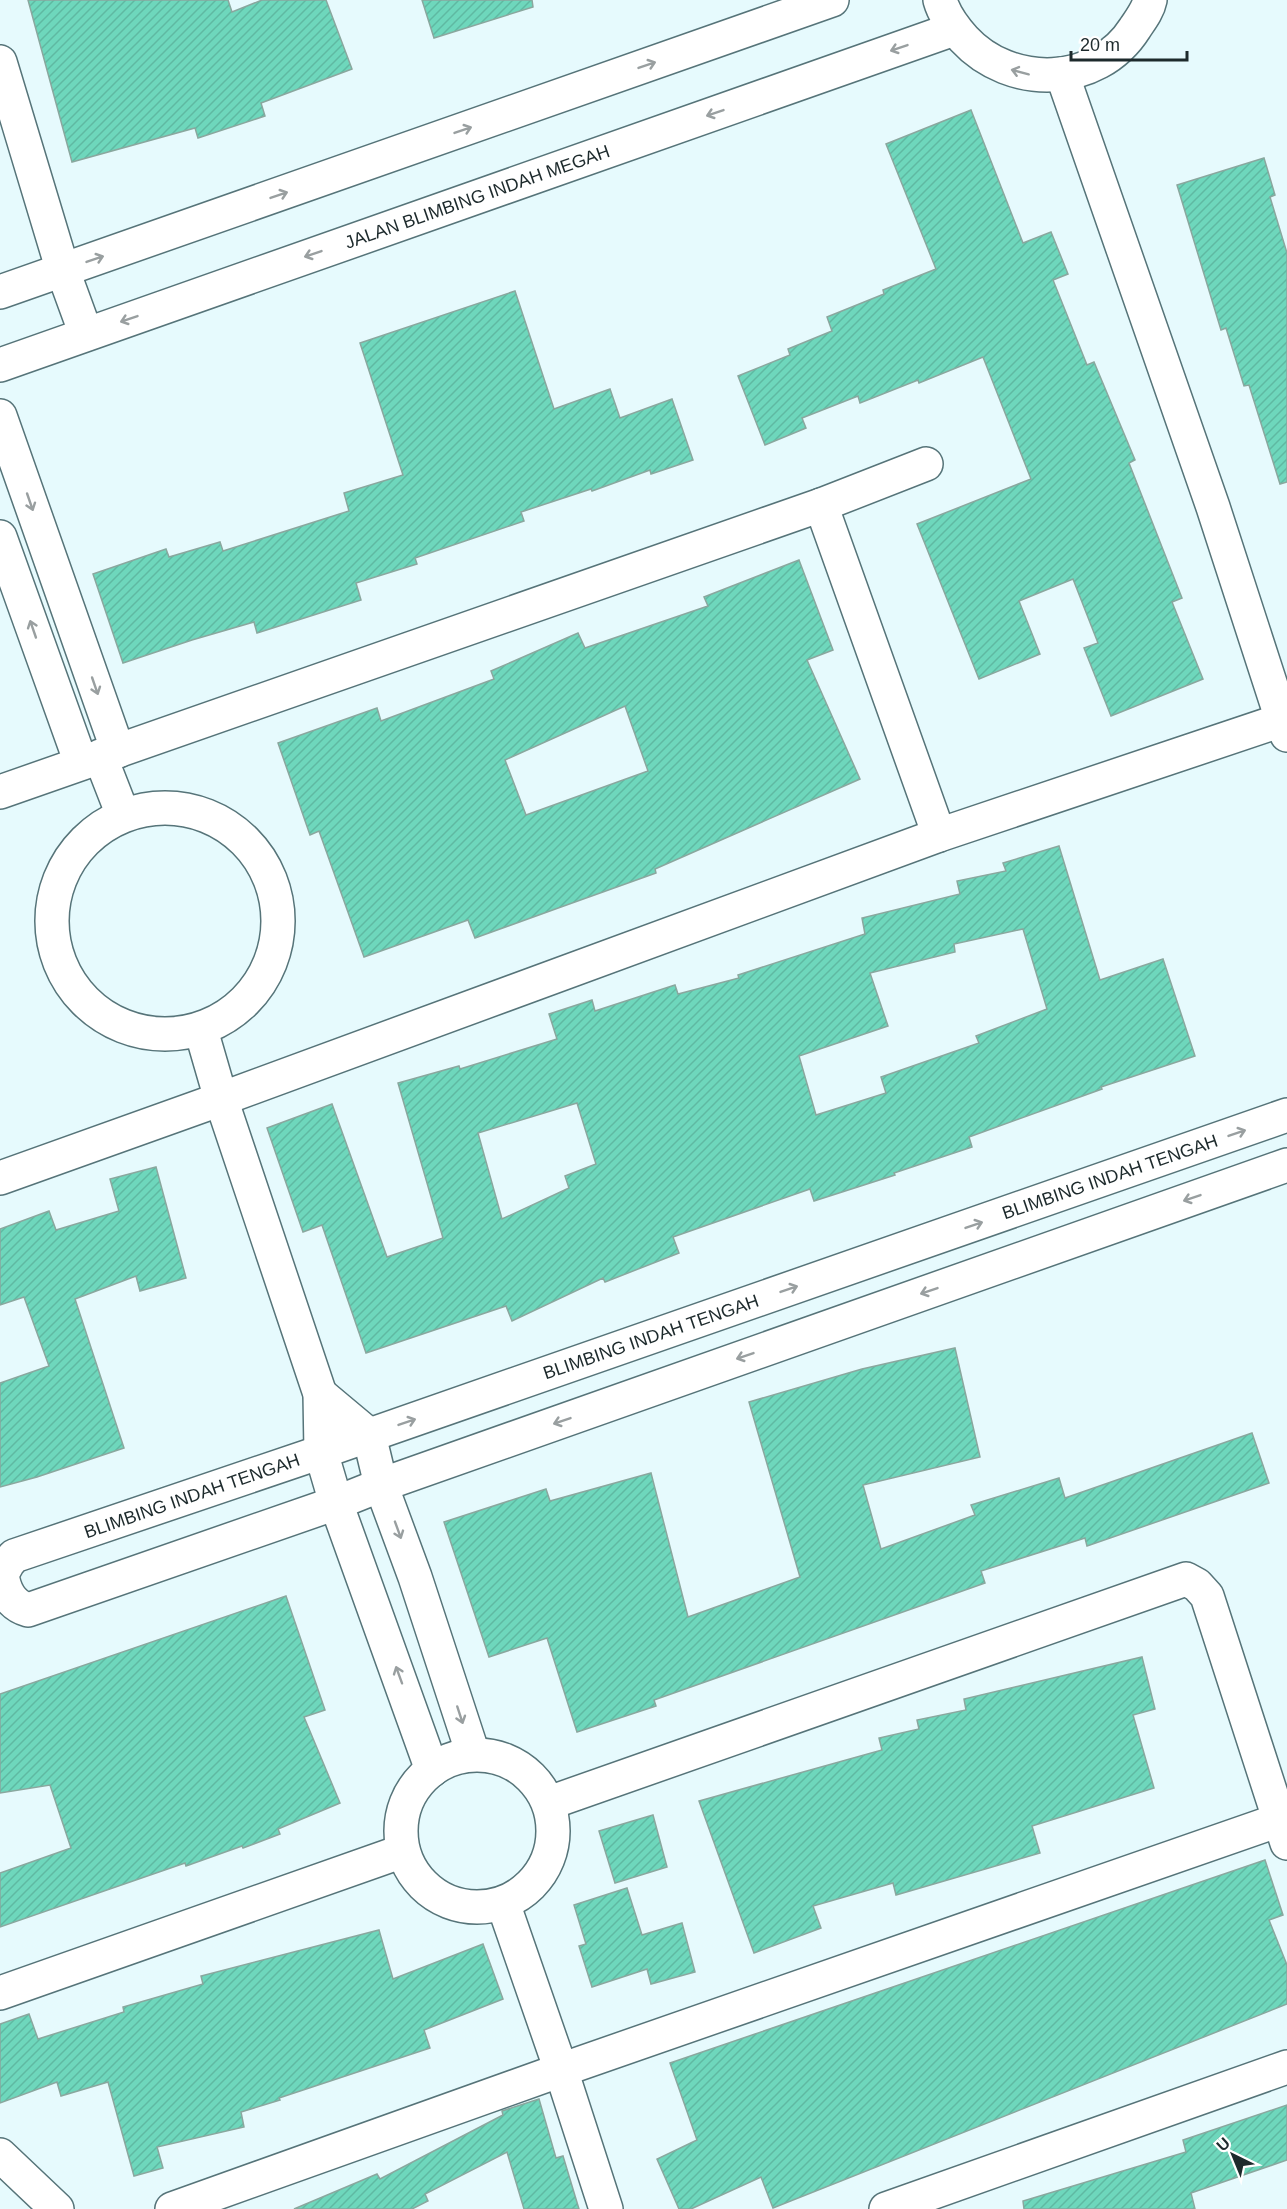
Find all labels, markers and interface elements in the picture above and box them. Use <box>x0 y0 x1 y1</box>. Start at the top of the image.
scale bar <box>1071 24 1186 62</box>
text: 20 m <box>1080 35 1120 55</box>
one-way arrow <box>890 44 909 55</box>
one-way arrow <box>637 59 656 70</box>
one-way arrow <box>1011 66 1030 77</box>
one-way arrow <box>706 108 725 119</box>
one-way arrow <box>453 123 472 134</box>
street label: JALAN BLIMBING INDAH MEGAH <box>342 141 612 253</box>
one-way arrow <box>269 188 288 199</box>
one-way arrow <box>304 249 323 260</box>
one-way arrow <box>85 253 104 264</box>
one-way arrow <box>120 314 139 325</box>
one-way arrow <box>26 492 37 510</box>
one-way arrow <box>27 620 38 638</box>
one-way arrow <box>90 676 101 695</box>
one-way arrow <box>1227 1126 1246 1137</box>
street label: BLIMBING INDAH TENGAH <box>1000 1131 1220 1223</box>
one-way arrow <box>1183 1194 1202 1205</box>
one-way arrow <box>964 1218 982 1229</box>
one-way arrow <box>779 1282 798 1293</box>
one-way arrow <box>920 1287 939 1298</box>
street label: BLIMBING INDAH TENGAH <box>541 1291 761 1383</box>
one-way arrow <box>736 1352 755 1363</box>
one-way arrow <box>397 1415 416 1426</box>
one-way arrow <box>553 1417 571 1428</box>
street label: BLIMBING INDAH TENGAH <box>82 1450 302 1542</box>
one-way arrow <box>393 1521 404 1539</box>
one-way arrow <box>392 1666 403 1685</box>
one-way arrow <box>456 1705 467 1724</box>
north arrow <box>1203 2125 1263 2185</box>
text: U <box>1213 2134 1233 2155</box>

